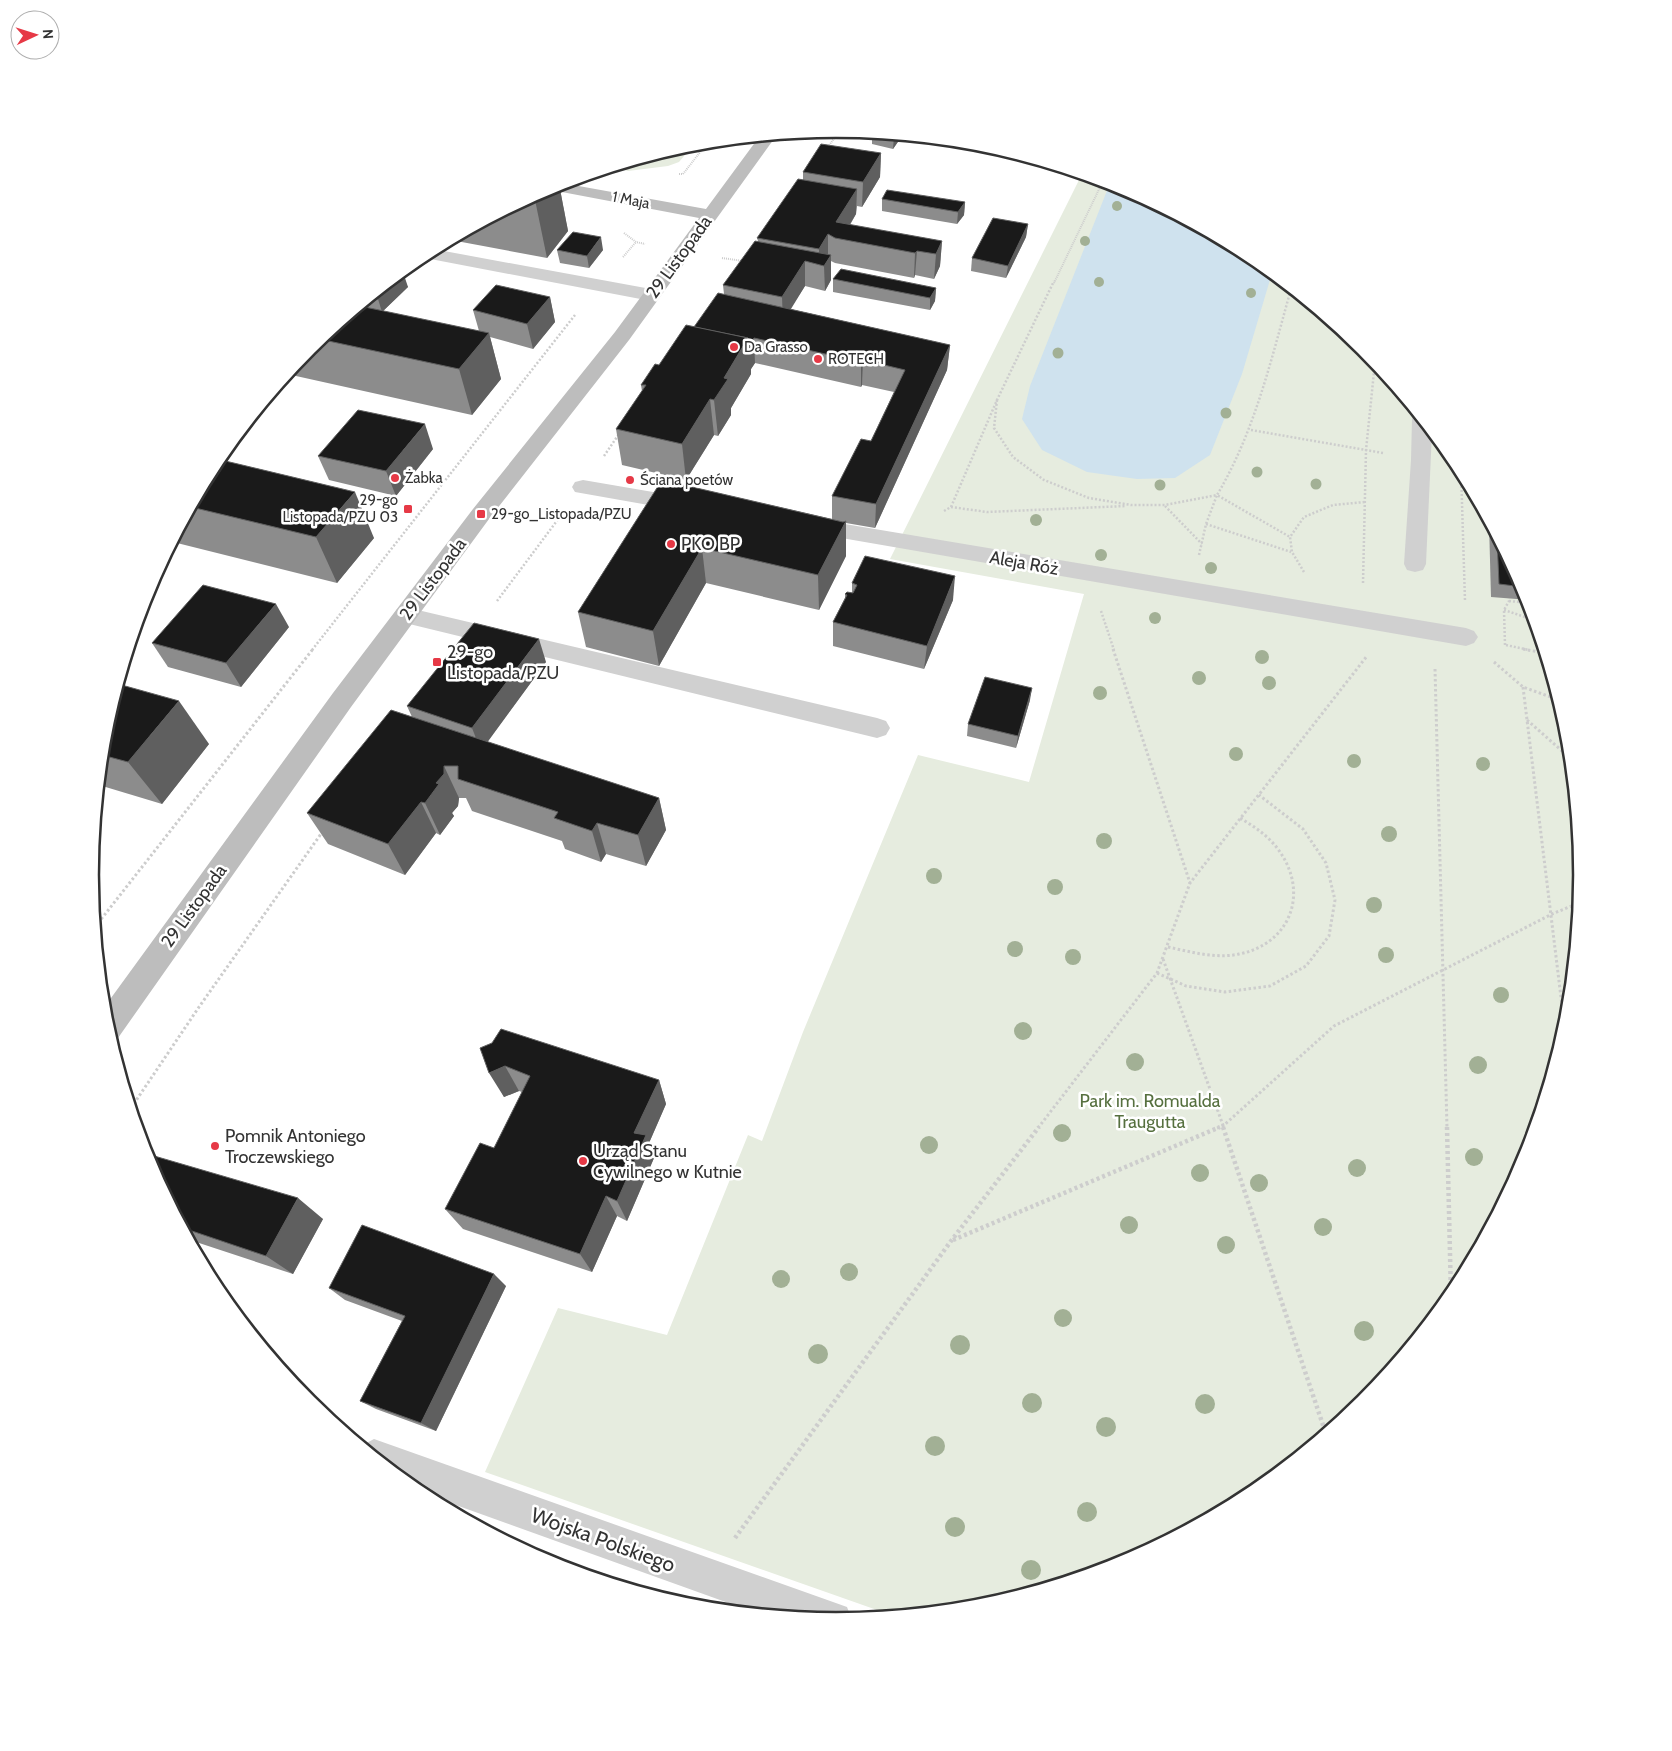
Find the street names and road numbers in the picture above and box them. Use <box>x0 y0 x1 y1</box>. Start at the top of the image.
street label: 1 Maja <box>611 188 652 213</box>
street label: 29 Listopada <box>642 211 717 303</box>
street label: 29 Listopada <box>395 533 471 624</box>
street label: Aleja Róż <box>988 546 1061 580</box>
street label: 29 Listopada <box>157 860 232 952</box>
street label: Wojska Polskiego <box>527 1502 679 1578</box>

